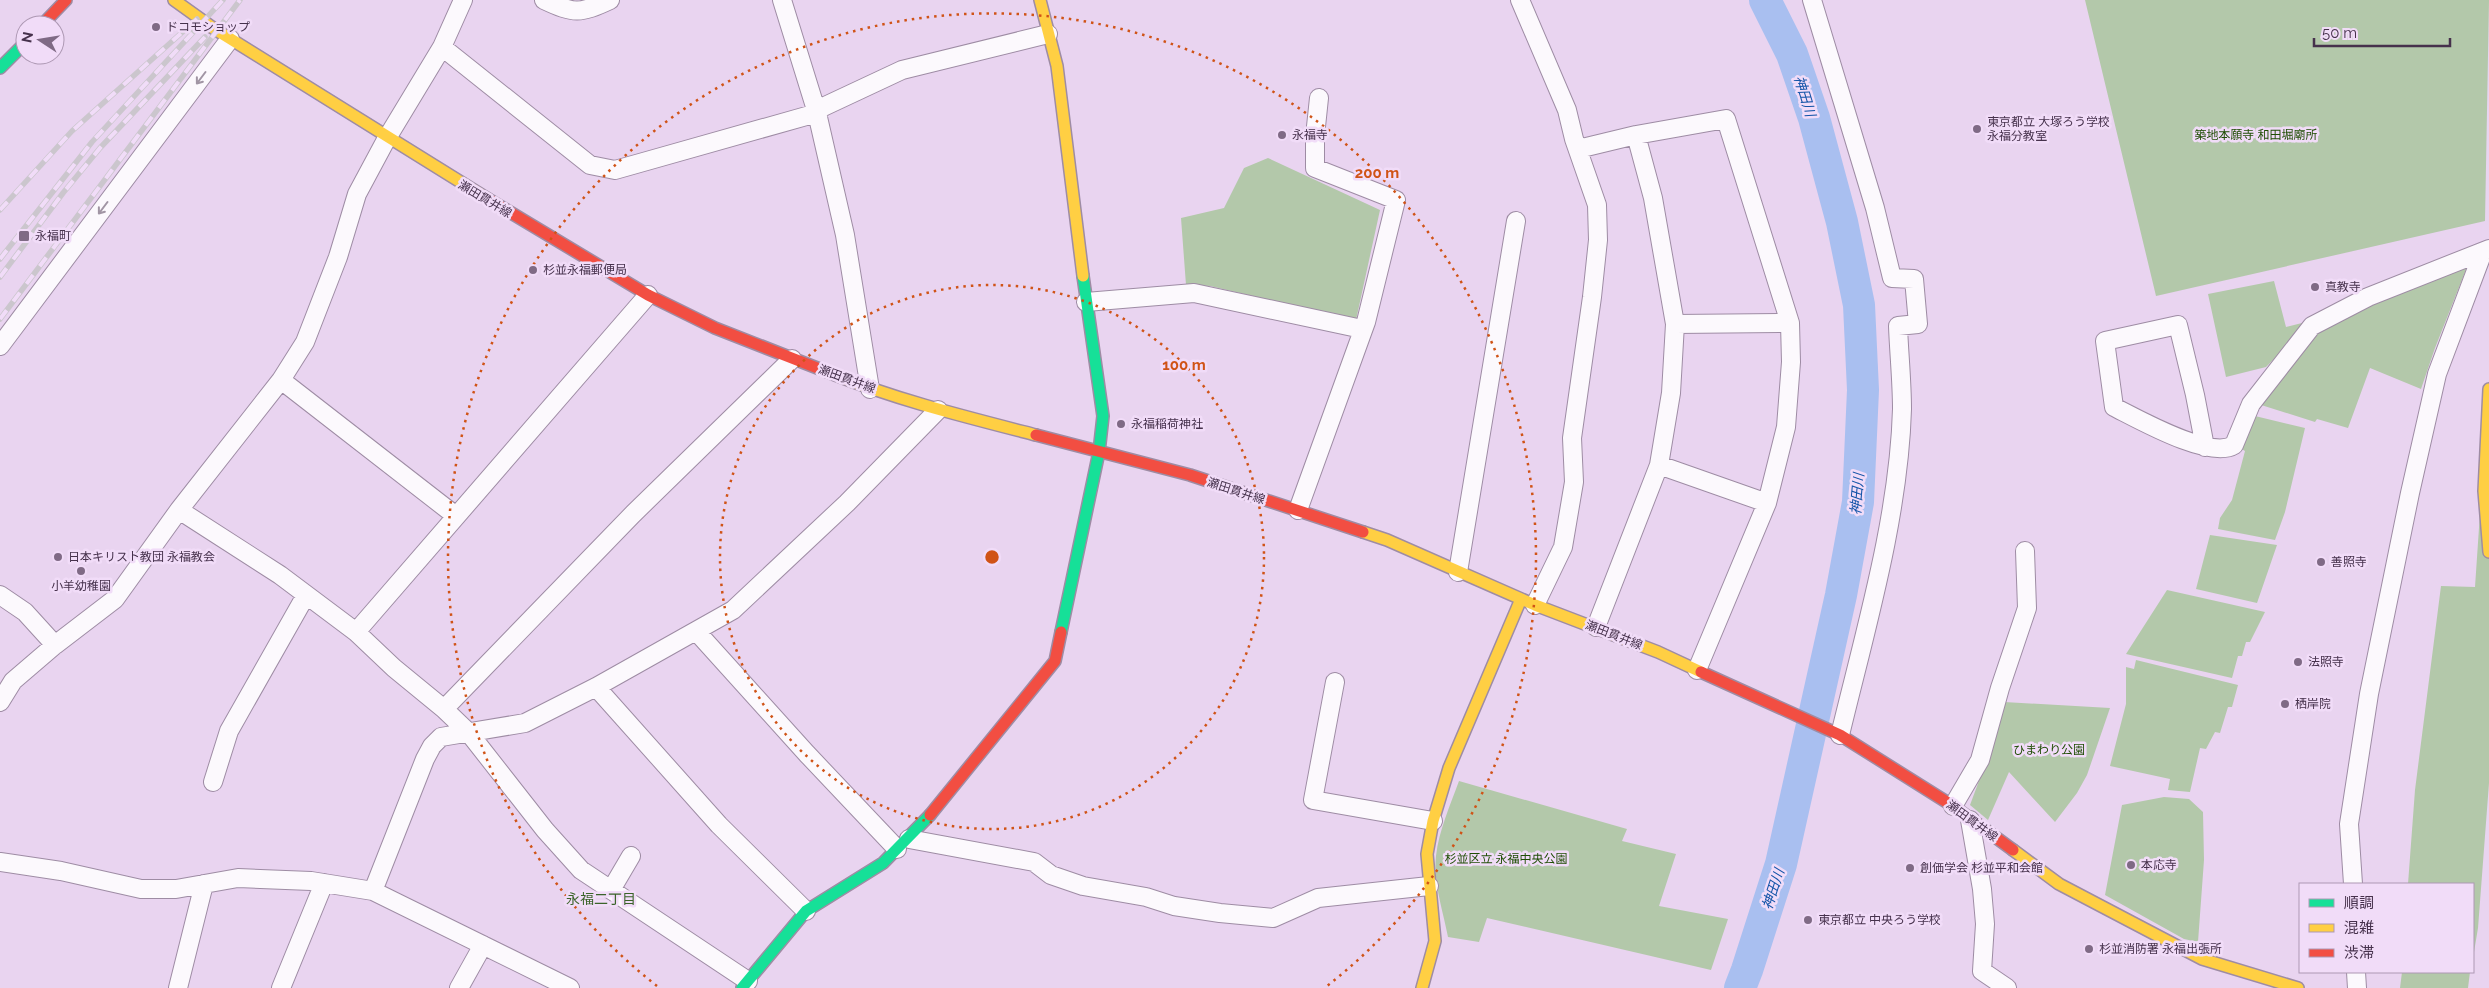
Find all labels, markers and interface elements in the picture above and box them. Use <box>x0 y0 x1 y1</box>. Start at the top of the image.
north arrow <box>15 15 65 65</box>
scale bar <box>2314 15 2450 47</box>
place label: ドコモショップ <box>166 20 250 34</box>
marker: ドコモショップ <box>150 21 162 33</box>
text: 50 m <box>2322 24 2357 42</box>
text: N <box>18 30 36 44</box>
one-way arrow <box>195 71 206 84</box>
water label: 神田川 <box>1791 74 1819 120</box>
place label: 東京都立 大塚ろう学校 永福分教室 <box>1987 115 2110 143</box>
marker: 東京都立 大塚ろう学校 永福分教室 <box>1971 123 1983 135</box>
place label: 永福寺 <box>1292 128 1328 142</box>
park label: 築地本願寺 和田堀廟所 <box>2194 128 2318 142</box>
marker: 永福寺 <box>1276 129 1288 141</box>
text: 200 m <box>1355 164 1399 182</box>
street label: 瀬田貫井線 <box>456 178 514 220</box>
one-way arrow <box>98 201 108 215</box>
marker: 永福町 <box>17 229 31 243</box>
place label: 永福町 <box>35 229 71 243</box>
place label: 杉並永福郵便局 <box>543 263 627 277</box>
marker: 杉並永福郵便局 <box>527 264 539 276</box>
place label: 真教寺 <box>2325 280 2361 294</box>
marker: 真教寺 <box>2309 281 2321 293</box>
text: 100 m <box>1162 356 1206 374</box>
street label: 瀬田貫井線 <box>816 362 878 396</box>
place label: 永福稲荷神社 <box>1131 417 1203 431</box>
marker: 永福稲荷神社 <box>1115 418 1127 430</box>
water label: 神田川 <box>1847 470 1867 516</box>
street label: 瀬田貫井線 <box>1205 475 1267 507</box>
centre of rings <box>983 548 1001 566</box>
place label: 日本キリスト教団 永福教会 <box>68 550 215 564</box>
marker: 日本キリスト教団 永福教会 <box>52 551 64 563</box>
place label: 善照寺 <box>2331 555 2367 569</box>
marker: 善照寺 <box>2315 556 2327 568</box>
marker: 小羊幼稚園 <box>75 565 87 577</box>
place label: 小羊幼稚園 <box>51 579 111 593</box>
street label: 瀬田貫井線 <box>1583 618 1645 652</box>
place label: 法照寺 <box>2308 655 2344 669</box>
marker: 法照寺 <box>2292 656 2304 668</box>
place label: 栖岸院 <box>2295 697 2331 711</box>
marker: 栖岸院 <box>2279 698 2291 710</box>
park label: ひまわり公園 <box>2013 743 2085 757</box>
street label: 瀬田貫井線 <box>1944 798 2000 844</box>
park label: 杉並区立 永福中央公園 <box>1444 852 1568 866</box>
place label: 本応寺 <box>2141 858 2177 872</box>
marker: 本応寺 <box>2125 859 2137 871</box>
place label: 創価学会 杉並平和会館 <box>1920 861 2043 875</box>
marker: 創価学会 杉並平和会館 <box>1904 862 1916 874</box>
water label: 神田川 <box>1759 865 1788 911</box>
legend <box>2299 883 2474 973</box>
district label: 永福二丁目 <box>566 891 636 907</box>
text: 順調 <box>2344 894 2374 912</box>
place label: 東京都立 中央ろう学校 <box>1818 913 1941 927</box>
marker: 東京都立 中央ろう学校 <box>1802 914 1814 926</box>
text: 混雑 <box>2344 919 2374 937</box>
place label: 杉並消防署 永福出張所 <box>2099 942 2222 956</box>
marker: 杉並消防署 永福出張所 <box>2083 943 2095 955</box>
text: 渋滞 <box>2344 944 2374 962</box>

